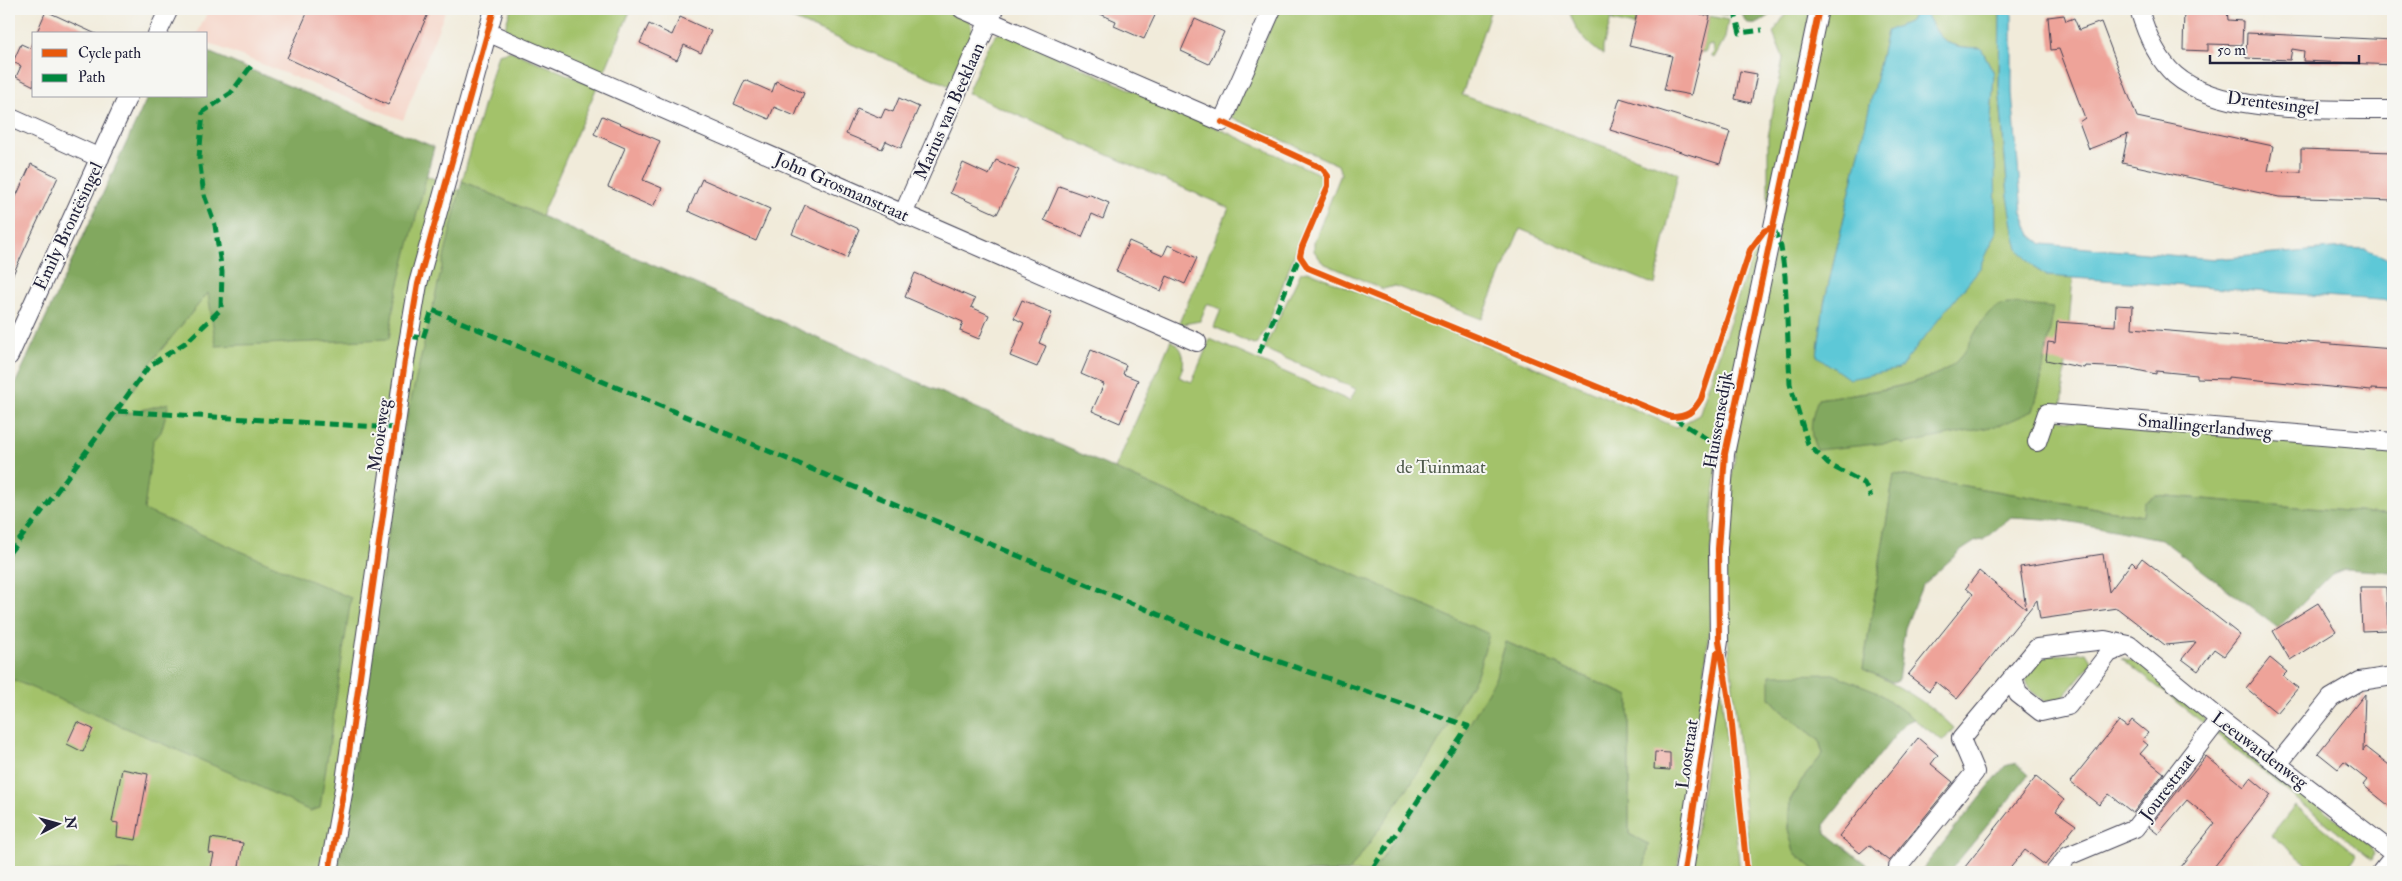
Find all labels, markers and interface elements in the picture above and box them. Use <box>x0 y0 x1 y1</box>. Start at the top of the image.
legend <box>32 32 208 98</box>
scale bar <box>2210 32 2358 64</box>
street label: Marius van Beeklaan <box>909 39 990 183</box>
text: 50 m <box>2217 41 2246 60</box>
text: Cycle path <box>78 44 141 64</box>
text: Path <box>78 68 105 87</box>
street label: Drentesingel <box>2226 86 2321 121</box>
street label: John Grosmanstraat <box>770 147 913 227</box>
street label: Emily Brontësingel <box>29 158 108 294</box>
street label: Huissensedijk <box>1699 370 1738 470</box>
street label: Mooieweg <box>363 396 396 473</box>
street label: Smallingerlandweg <box>2137 409 2274 444</box>
park label: de Tuinmaat <box>1396 456 1486 479</box>
street label: Leeuwardenweg <box>2207 707 2314 795</box>
street label: Loostraat <box>1671 718 1704 790</box>
street label: Jourestraat <box>2134 749 2200 826</box>
north arrow <box>32 798 82 848</box>
text: N <box>61 815 80 830</box>

